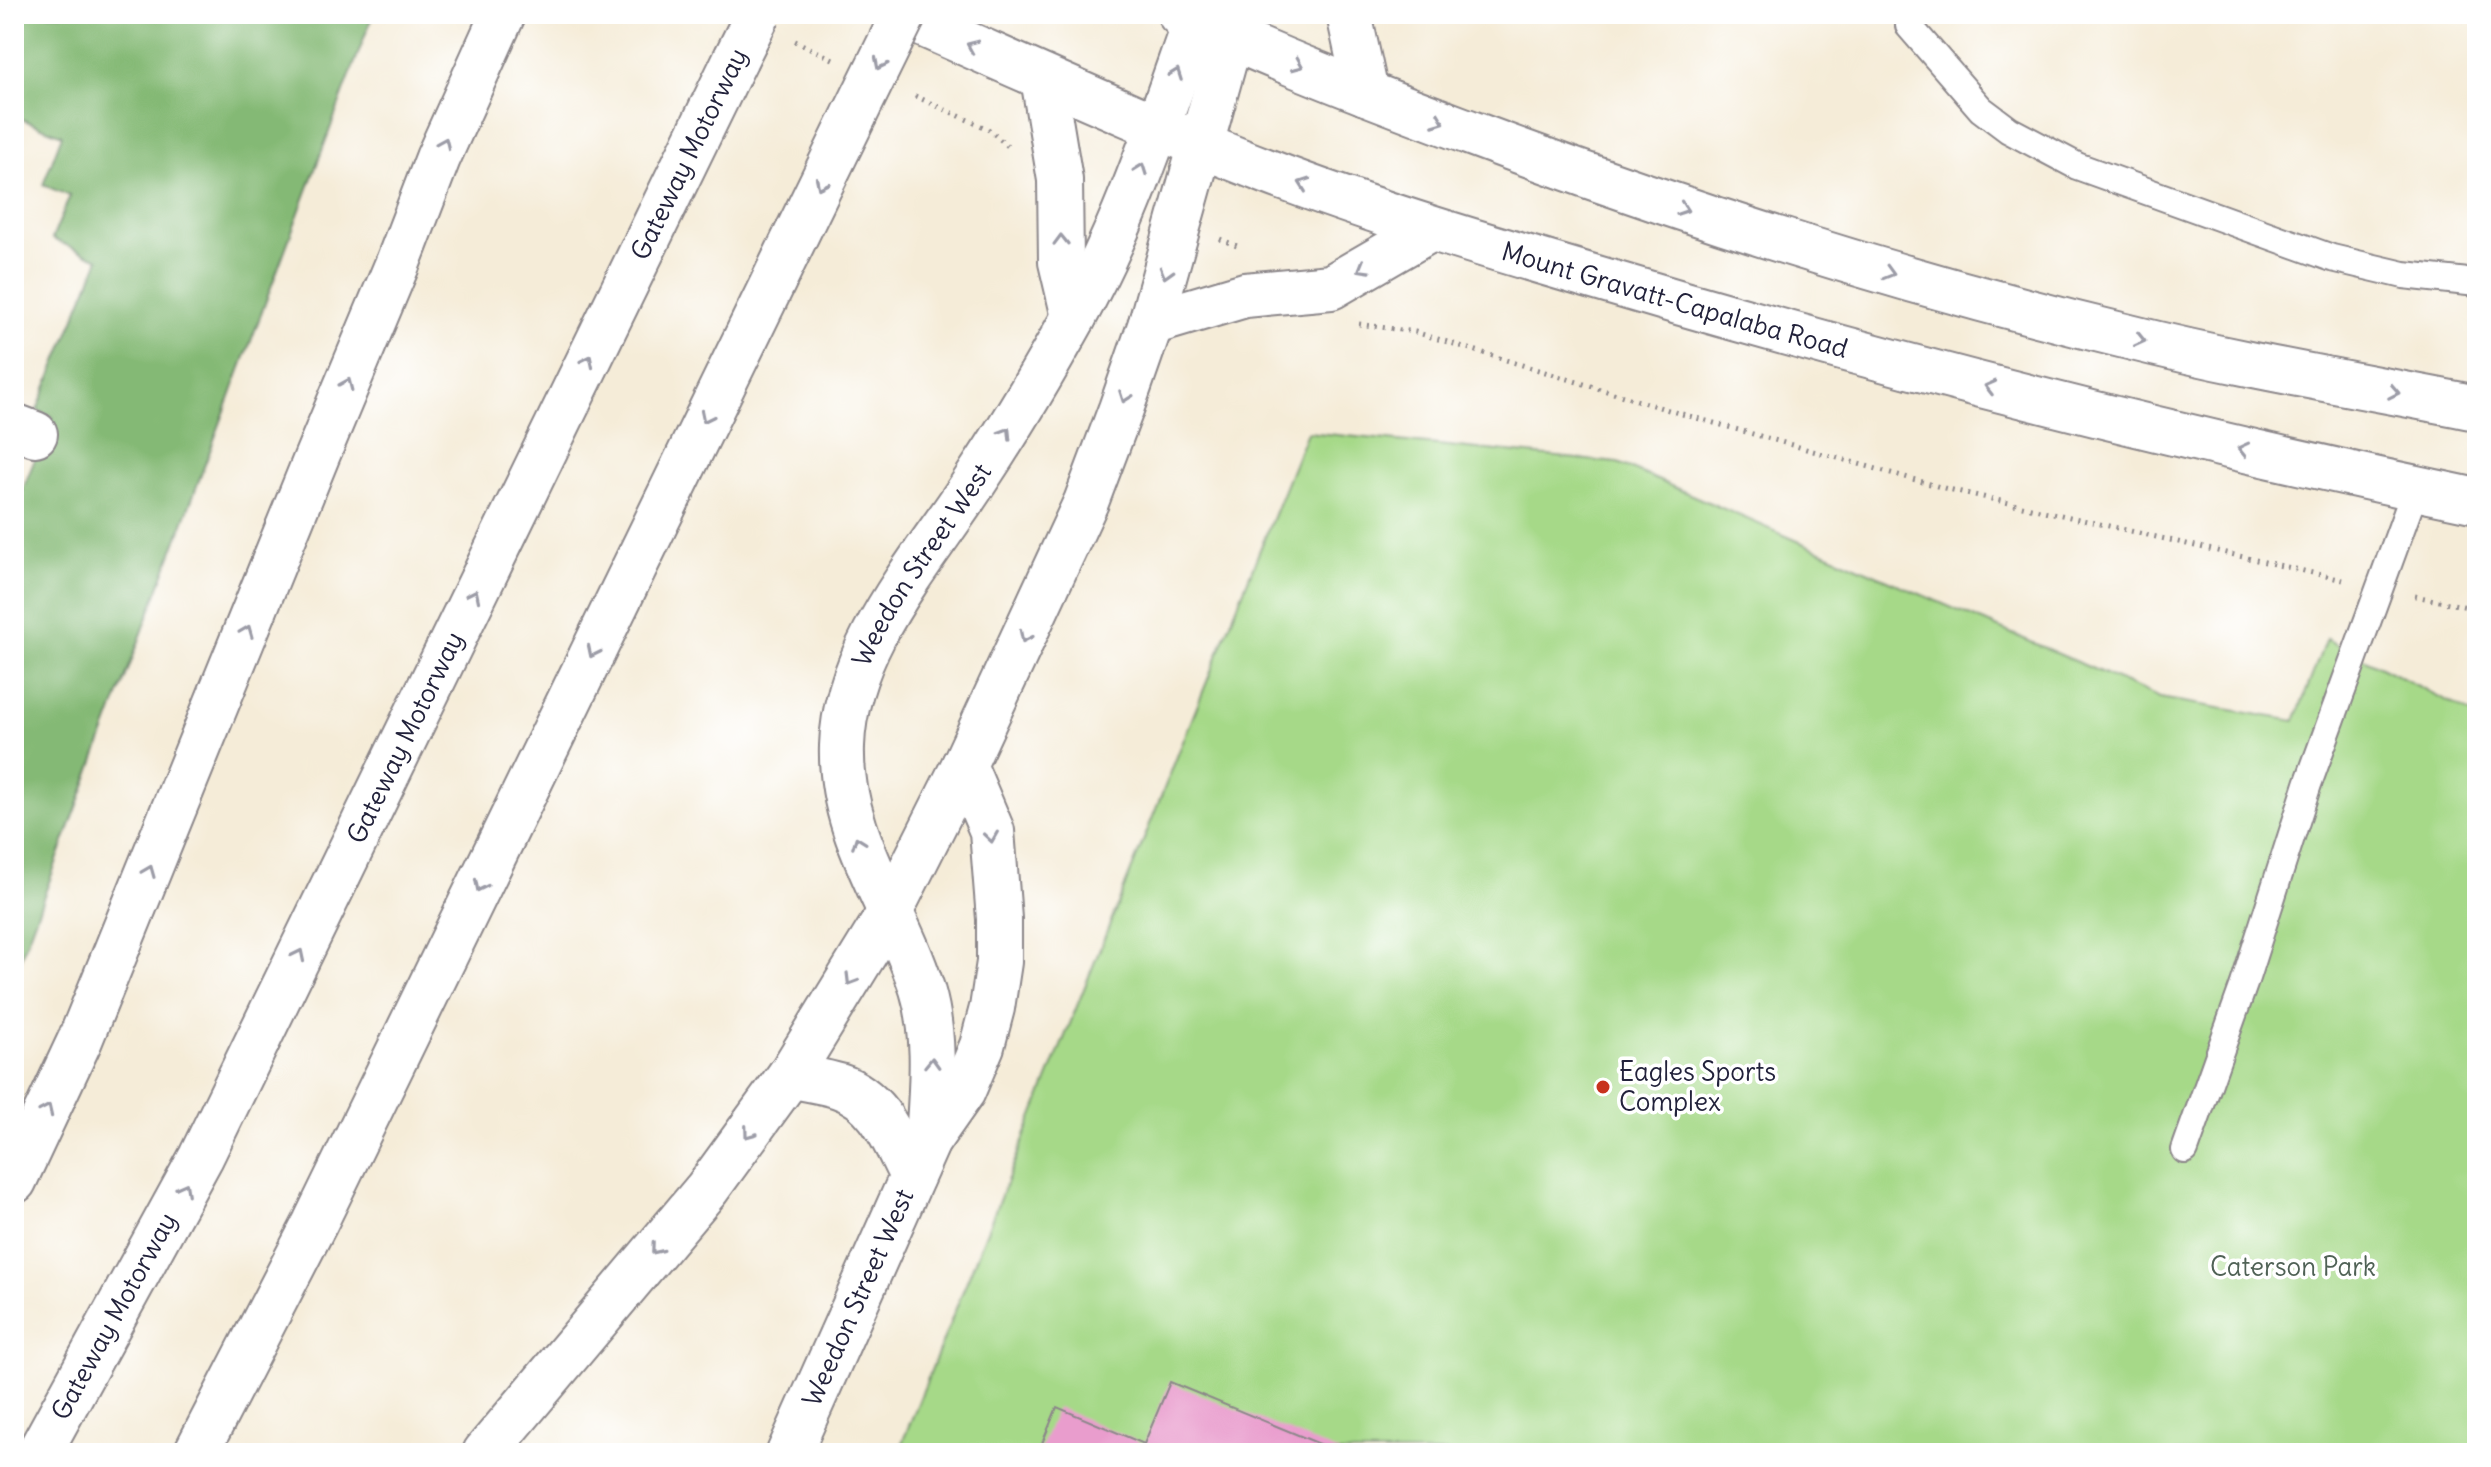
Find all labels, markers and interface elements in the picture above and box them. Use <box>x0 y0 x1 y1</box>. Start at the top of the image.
one-way arrow <box>966 39 980 55</box>
street label: Gateway Motorway <box>623 43 754 265</box>
one-way arrow <box>1290 55 1304 72</box>
one-way arrow <box>874 56 890 71</box>
one-way arrow <box>1166 68 1183 82</box>
one-way arrow <box>1431 111 1445 128</box>
one-way arrow <box>435 136 451 151</box>
one-way arrow <box>1131 163 1148 177</box>
one-way arrow <box>815 176 831 191</box>
one-way arrow <box>1298 177 1312 194</box>
one-way arrow <box>1675 199 1689 215</box>
one-way arrow <box>1052 233 1070 246</box>
street label: Mount Gravatt-Capalaba Road <box>1498 234 1852 365</box>
one-way arrow <box>1357 258 1372 274</box>
one-way arrow <box>1881 264 1895 280</box>
one-way arrow <box>1158 265 1175 279</box>
one-way arrow <box>2132 331 2146 348</box>
one-way arrow <box>578 355 594 370</box>
one-way arrow <box>337 378 354 392</box>
one-way arrow <box>1984 380 1998 397</box>
one-way arrow <box>2387 383 2401 400</box>
one-way arrow <box>1118 389 1135 403</box>
one-way arrow <box>700 409 716 424</box>
one-way arrow <box>996 427 1011 441</box>
one-way arrow <box>2236 442 2250 459</box>
street label: Weedon Street West <box>845 457 998 671</box>
one-way arrow <box>464 589 480 603</box>
one-way arrow <box>238 625 254 639</box>
street label: Gateway Motorway <box>339 626 470 849</box>
one-way arrow <box>1019 628 1035 643</box>
one-way arrow <box>587 643 603 658</box>
one-way arrow <box>982 830 999 844</box>
one-way arrow <box>851 835 868 849</box>
one-way arrow <box>139 865 155 879</box>
one-way arrow <box>474 877 489 892</box>
one-way arrow <box>289 948 305 963</box>
one-way arrow <box>845 971 860 986</box>
place label: Eagles Sports Complex <box>1619 1055 1776 1118</box>
one-way arrow <box>923 1056 940 1069</box>
marker: Eagles Sports Complex <box>1594 1078 1612 1096</box>
one-way arrow <box>37 1104 53 1119</box>
one-way arrow <box>744 1124 759 1138</box>
one-way arrow <box>175 1182 190 1196</box>
street label: Weedon Street West <box>795 1183 921 1411</box>
street label: Gateway Motorway <box>43 1206 184 1425</box>
one-way arrow <box>651 1240 666 1254</box>
park label: Caterson Park <box>2210 1250 2376 1283</box>

